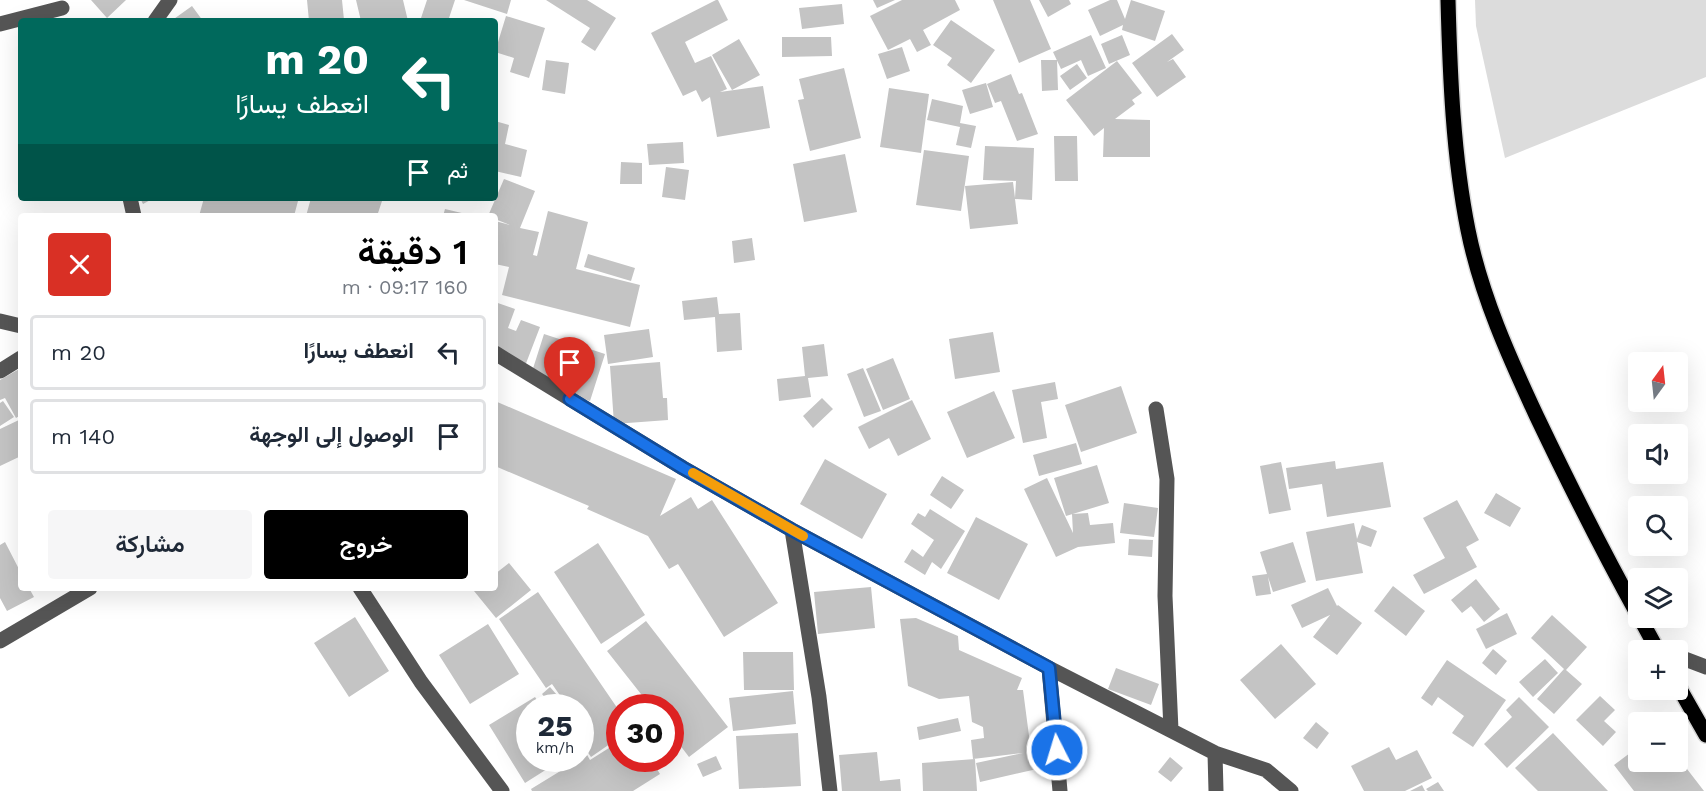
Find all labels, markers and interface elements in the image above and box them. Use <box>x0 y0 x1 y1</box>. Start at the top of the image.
text: 20 m <box>265 35 369 84</box>
icon: left <box>390 42 468 120</box>
text: انعطف يسارًا <box>235 88 369 120</box>
icon: arrive <box>402 156 435 189</box>
text: ثم <box>447 158 468 183</box>
text: 1 دقيقة <box>357 231 468 273</box>
button: close <box>48 233 111 296</box>
text: 160 m · 09:17 <box>342 275 468 299</box>
icon: left <box>432 336 465 369</box>
pin <box>544 337 595 399</box>
text: انعطف يسارًا <box>304 338 414 363</box>
text: 20 m <box>51 340 106 365</box>
icon: arrive <box>553 346 586 379</box>
north arrow <box>1628 352 1688 412</box>
map controls <box>1628 352 1688 772</box>
icon: arrive <box>432 420 465 453</box>
text: الوصول إلى الوجهة <box>249 422 414 447</box>
text: 140 m <box>51 424 115 449</box>
button: sound <box>1628 424 1688 484</box>
button: search <box>1628 496 1688 556</box>
button: مشاركة <box>48 510 252 579</box>
button: خروج <box>264 510 468 579</box>
button: layers <box>1628 568 1688 628</box>
button: + <box>1628 640 1688 700</box>
speed limit sign: 30 <box>606 694 684 772</box>
text: 25 <box>537 708 573 743</box>
button: − <box>1628 712 1688 772</box>
position arrow <box>1025 718 1089 782</box>
text: km/h <box>536 739 574 757</box>

